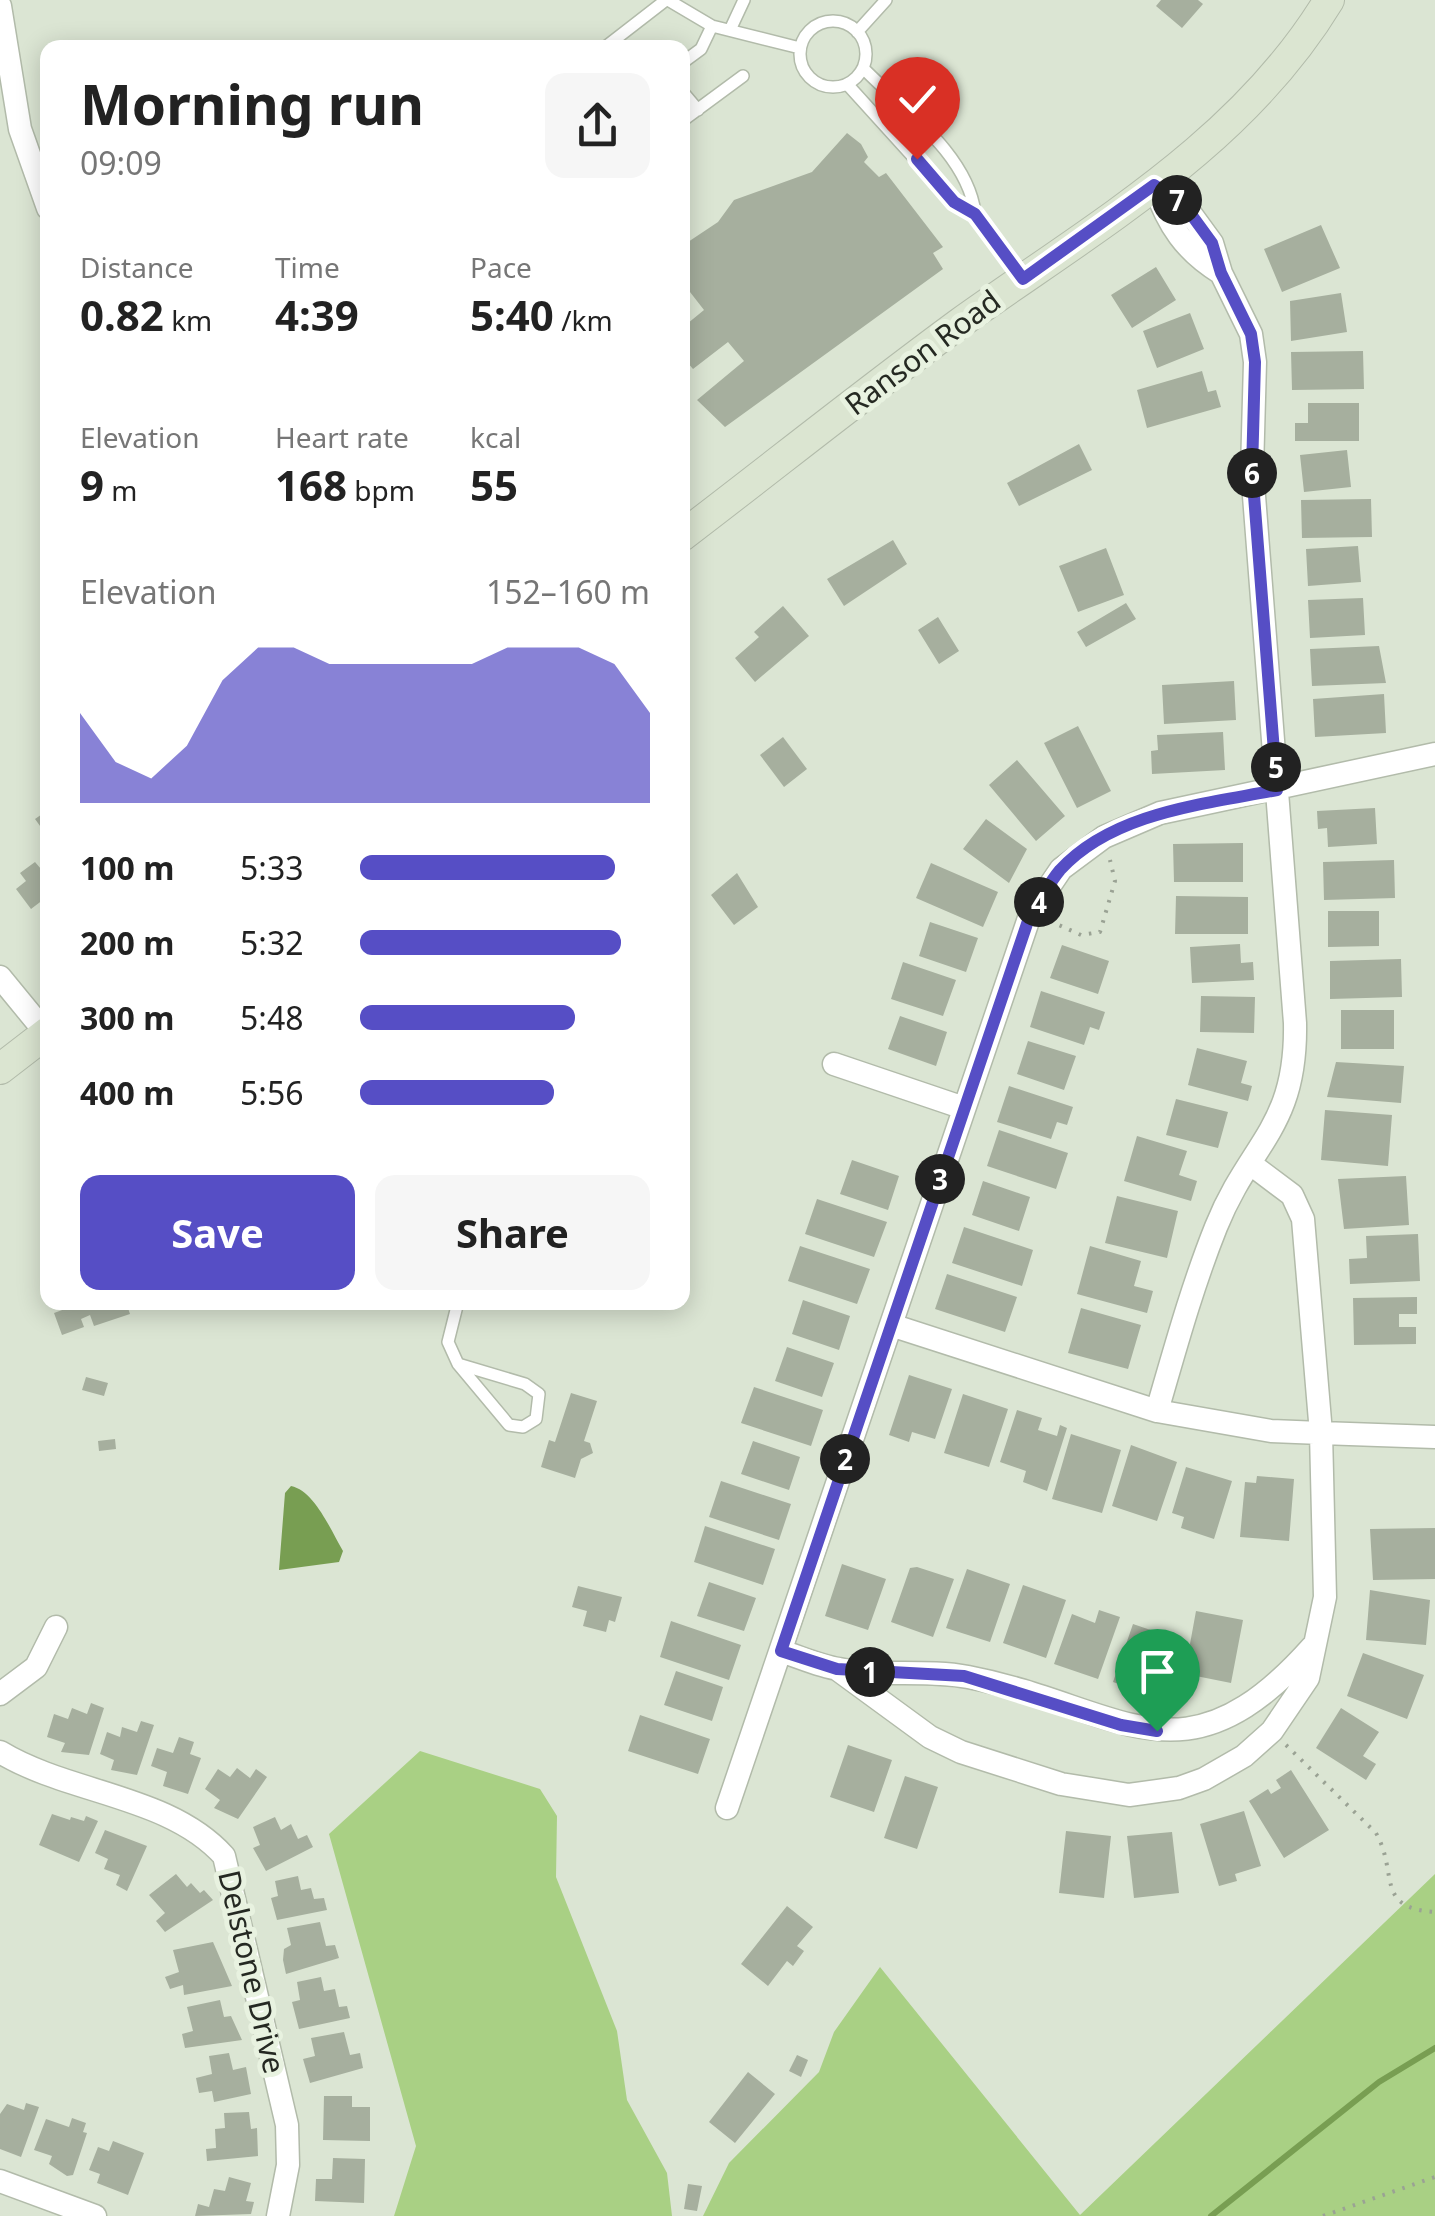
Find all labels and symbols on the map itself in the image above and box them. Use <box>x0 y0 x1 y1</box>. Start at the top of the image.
pin <box>875 57 960 160</box>
pin: 7 <box>1152 175 1202 225</box>
street label: Ranson Road <box>836 280 1008 424</box>
pin: 6 <box>1227 448 1277 498</box>
pin: 5 <box>1251 742 1301 792</box>
pin: 4 <box>1014 877 1064 927</box>
pin: 3 <box>915 1154 965 1204</box>
pin: 2 <box>820 1434 870 1484</box>
pin <box>1115 1629 1200 1732</box>
pin: 1 <box>845 1647 895 1697</box>
street label: Delstone Drive <box>209 1866 296 2077</box>

